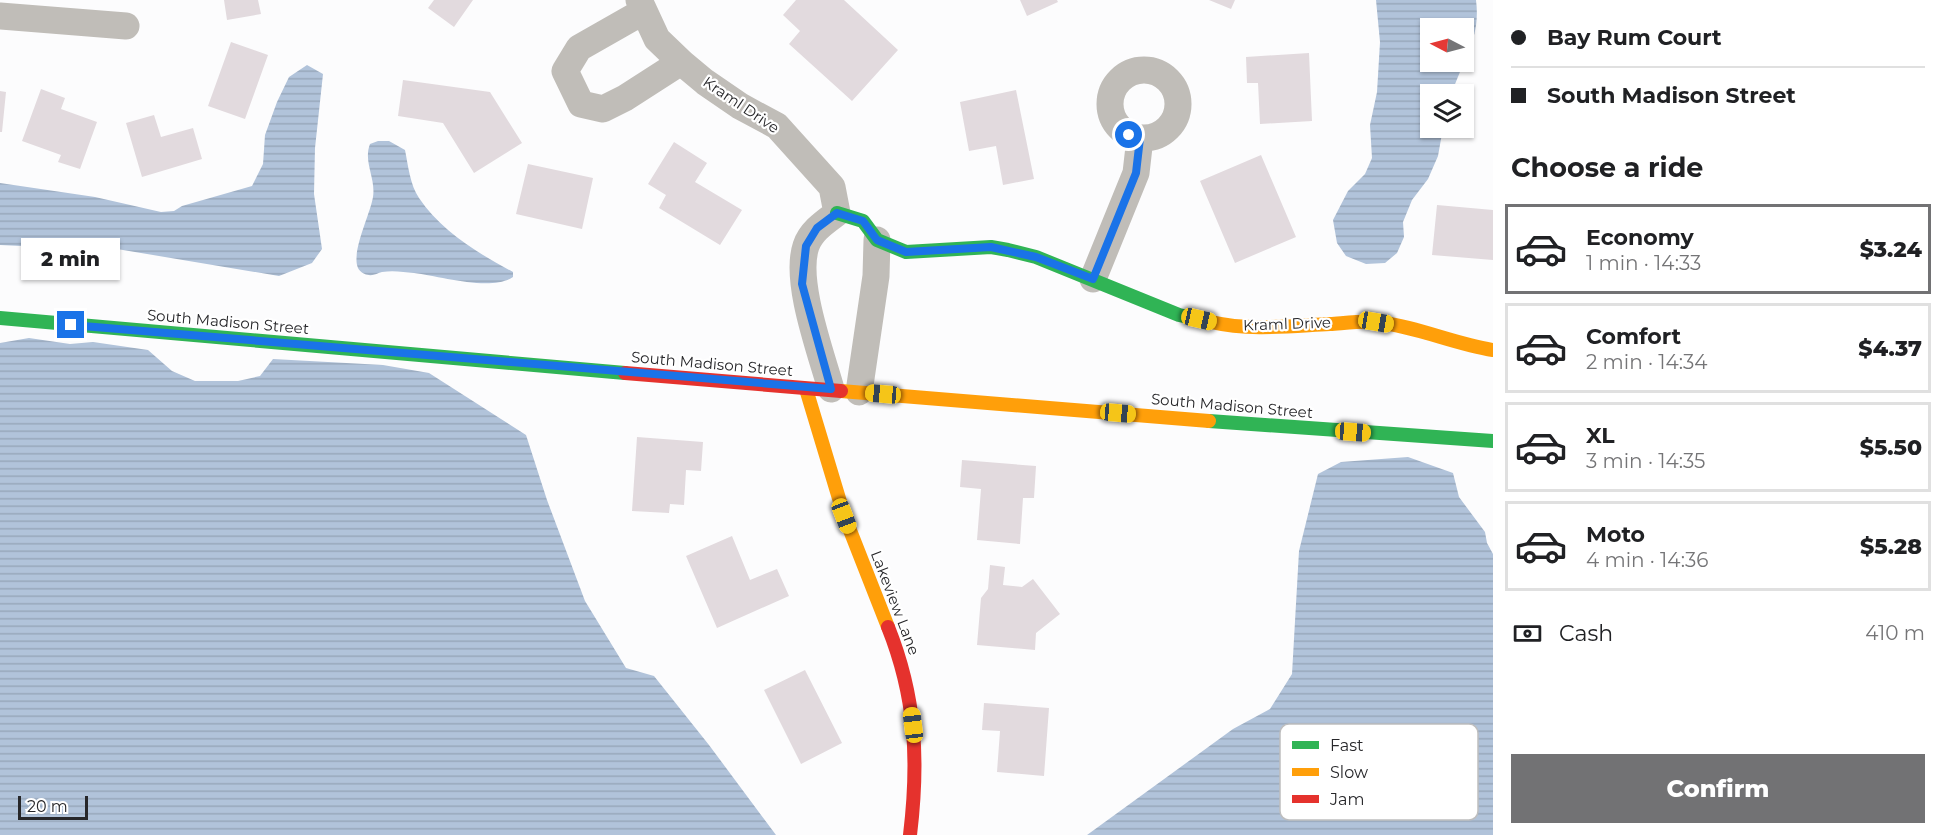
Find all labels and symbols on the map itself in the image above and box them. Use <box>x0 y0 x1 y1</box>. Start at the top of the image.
north arrow <box>1420 18 1474 72</box>
street label: Kraml Drive <box>700 72 783 137</box>
route start <box>1115 121 1142 148</box>
callout: 2 min <box>22 238 121 280</box>
street label: South Madison Street <box>146 305 310 338</box>
car <box>1179 306 1219 332</box>
car <box>1357 310 1395 334</box>
route end <box>57 311 84 338</box>
street label: Kraml Drive <box>1243 312 1331 335</box>
street label: South Madison Street <box>630 347 794 380</box>
car <box>864 383 902 405</box>
street label: South Madison Street <box>1150 389 1314 422</box>
car <box>1099 402 1137 424</box>
car <box>1334 422 1372 442</box>
car <box>829 496 859 536</box>
street label: Lakeview Lane <box>867 548 924 658</box>
car <box>902 706 924 744</box>
legend <box>1280 724 1478 820</box>
text: Fast <box>1330 736 1364 755</box>
text: Slow <box>1330 763 1368 782</box>
text: Jam <box>1329 790 1364 809</box>
scale bar <box>18 793 88 820</box>

